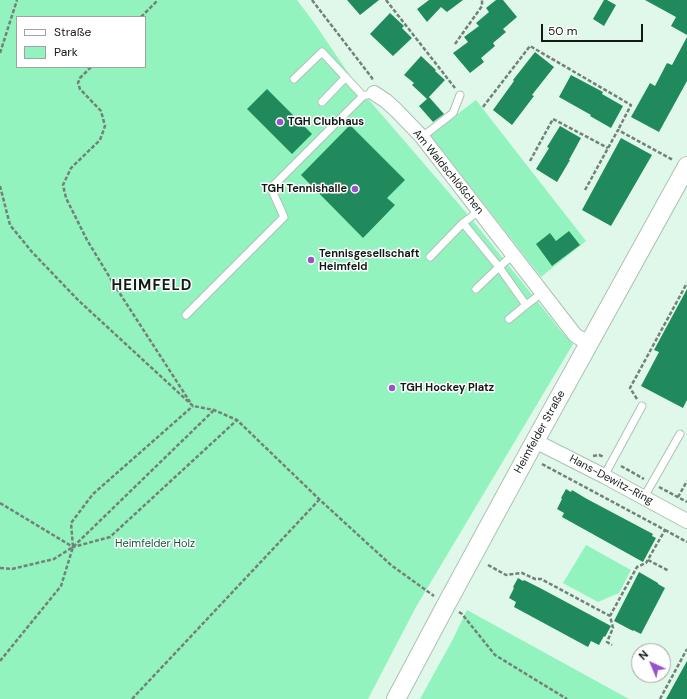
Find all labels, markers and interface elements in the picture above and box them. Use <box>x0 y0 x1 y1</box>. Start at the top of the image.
legend <box>16 16 146 68</box>
scale bar <box>543 16 645 42</box>
text: 50 m <box>548 23 577 39</box>
text: Straße <box>54 24 91 40</box>
text: Park <box>54 44 78 60</box>
place label: TGH Clubhaus <box>288 115 364 129</box>
marker: TGH Clubhaus <box>275 117 285 127</box>
street label: Am Waldschlößchen <box>410 127 486 217</box>
place label: TGH Tennishalle <box>261 182 347 196</box>
marker: TGH Tennishalle <box>350 184 360 194</box>
place label: Tennisgesellschaft Heimfeld <box>319 247 420 273</box>
marker: Tennisgesellschaft Heimfeld <box>306 255 316 265</box>
district label: HEIMFELD <box>112 277 192 295</box>
place label: TGH Hockey Platz <box>400 381 494 395</box>
marker: TGH Hockey Platz <box>387 383 397 393</box>
street label: Heimfelder Straße <box>512 388 568 476</box>
street label: Hans-Dewitz-Ring <box>567 452 655 508</box>
park label: Heimfelder Holz <box>115 537 195 551</box>
north arrow <box>631 643 671 683</box>
text: N <box>636 647 651 663</box>

